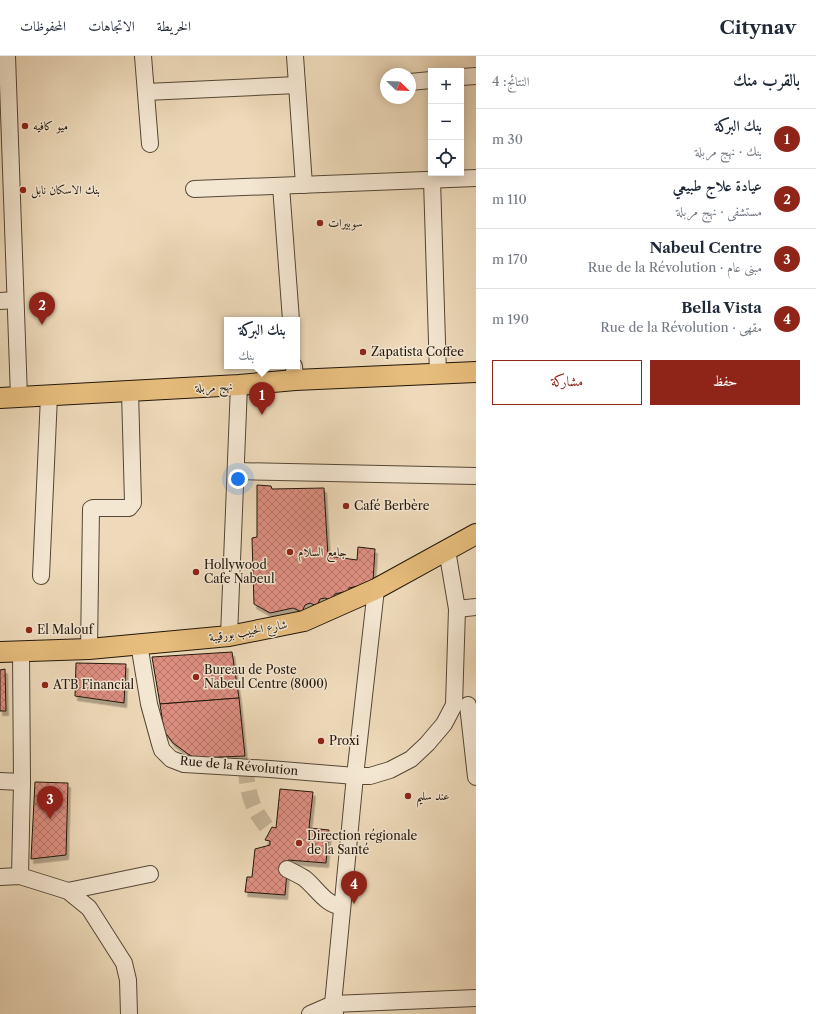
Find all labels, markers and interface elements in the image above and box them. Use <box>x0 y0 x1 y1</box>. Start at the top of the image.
text: Citynav <box>719 16 796 39</box>
text: المحفوظات <box>20 17 66 35</box>
text: الاتجاهات <box>88 17 135 35</box>
text: الخريطة <box>157 17 191 35</box>
north arrow <box>380 68 416 104</box>
map controls <box>428 68 464 176</box>
button: + <box>428 68 464 104</box>
text: بالقرب منك <box>733 70 800 90</box>
text: النتائج: 4 <box>492 73 529 89</box>
button: − <box>428 104 464 140</box>
text: بنك البركة <box>715 116 762 135</box>
place label: ميو كافيه <box>33 118 68 134</box>
marker: ميو كافيه <box>20 121 30 131</box>
text: 30 m <box>492 131 523 147</box>
text: 1 <box>784 131 790 147</box>
button: locate <box>428 140 464 176</box>
text: بنك · نهج مربلة <box>695 143 762 159</box>
text: عيادة علاج طبيعي <box>673 176 762 195</box>
place label: بنك الاسكان نابل <box>31 182 100 199</box>
marker: بنك الاسكان نابل <box>18 185 28 195</box>
text: 110 m <box>492 191 527 207</box>
text: 2 <box>783 191 791 207</box>
text: مستشفى · نهج مربلة <box>676 203 762 219</box>
place label: سوبيرات <box>328 215 363 231</box>
marker: سوبيرات <box>315 218 325 228</box>
text: Nabeul Centre <box>650 238 762 257</box>
text: 170 m <box>492 251 528 267</box>
text: 3 <box>783 251 791 267</box>
text: مبنى عام · Rue de la Révolution <box>588 259 762 275</box>
pin: 2 <box>29 292 55 325</box>
text: Bella Vista <box>681 298 762 317</box>
text: 190 m <box>492 311 529 327</box>
text: 4 <box>783 311 791 327</box>
popup <box>224 317 300 369</box>
text: مقهى · Rue de la Révolution <box>600 319 762 335</box>
text: بنك البركة <box>238 320 286 339</box>
place label: Zapatista Coffee <box>371 344 464 359</box>
text: بنك <box>238 347 255 363</box>
marker: Zapatista Coffee <box>358 347 368 357</box>
button: مشاركة <box>492 360 642 405</box>
button: حفظ <box>650 360 800 405</box>
street label: نهج مربلة <box>194 378 233 399</box>
pin: 1 <box>249 382 275 415</box>
your location <box>228 469 248 489</box>
place label: Café Berbère <box>354 498 430 513</box>
marker: Café Berbère <box>341 501 351 511</box>
place label: جامع السلام <box>298 544 347 563</box>
marker: جامع السلام <box>285 547 295 557</box>
place label: Hollywood Cafe Nabeul <box>204 557 275 586</box>
marker: Hollywood Cafe Nabeul <box>191 567 201 577</box>
street label: شارع الحبيب بورقيبة <box>208 616 289 649</box>
place label: El Malouf <box>37 622 95 637</box>
marker: El Malouf <box>24 625 34 635</box>
place label: Bureau de Poste Nabeul Centre (8000) <box>204 662 328 691</box>
marker: Bureau de Poste Nabeul Centre (8000) <box>191 672 201 682</box>
place label: ATB Financial <box>52 677 135 692</box>
marker: ATB Financial <box>40 680 50 690</box>
place label: Proxi <box>329 733 360 748</box>
marker: Proxi <box>316 736 326 746</box>
street label: Rue de la Révolution <box>179 753 299 778</box>
pin: 3 <box>37 786 63 819</box>
place label: عند سليم <box>416 788 450 808</box>
marker: عند سليم <box>403 791 413 801</box>
place label: Direction régionale de la Santé <box>307 828 418 857</box>
marker: Direction régionale de la Santé <box>294 838 304 848</box>
pin: 4 <box>341 871 367 904</box>

